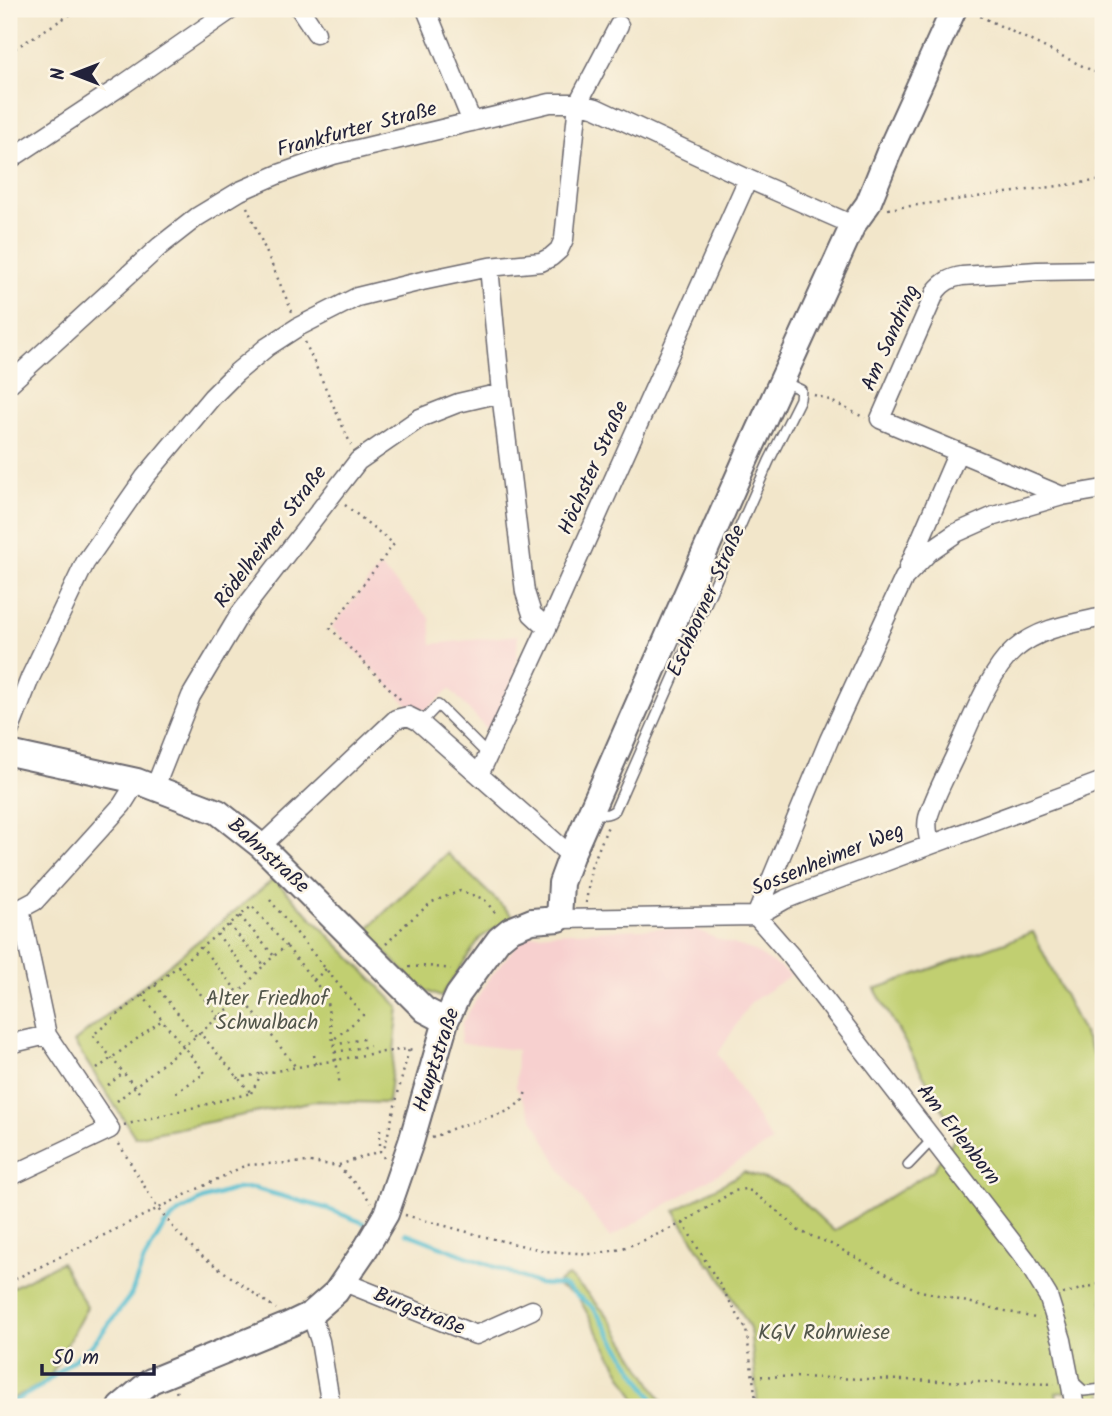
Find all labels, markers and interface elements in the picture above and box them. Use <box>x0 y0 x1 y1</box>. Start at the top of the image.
north arrow <box>38 38 108 108</box>
text: N <box>44 68 74 80</box>
street label: Frankfurter Straße <box>273 93 441 167</box>
street label: Am Sandring <box>853 279 929 397</box>
street label: Höchster Straße <box>550 395 639 540</box>
street label: Rödelheimer Straße <box>206 458 336 616</box>
street label: Eschborner Straße <box>659 519 755 682</box>
street label: Bahnstraße <box>219 810 317 903</box>
street label: Sossenheimer Weg <box>747 814 909 906</box>
park label: Alter Friedhof Schwalbach <box>206 983 330 1040</box>
street label: Hauptstraße <box>405 1003 470 1116</box>
street label: Am Erlenborn <box>908 1077 1008 1193</box>
street label: Burgstraße <box>368 1279 470 1345</box>
park label: KGV Rohrwiese <box>758 1317 890 1350</box>
scale bar <box>42 1332 154 1376</box>
text: 50 m <box>52 1342 99 1375</box>

